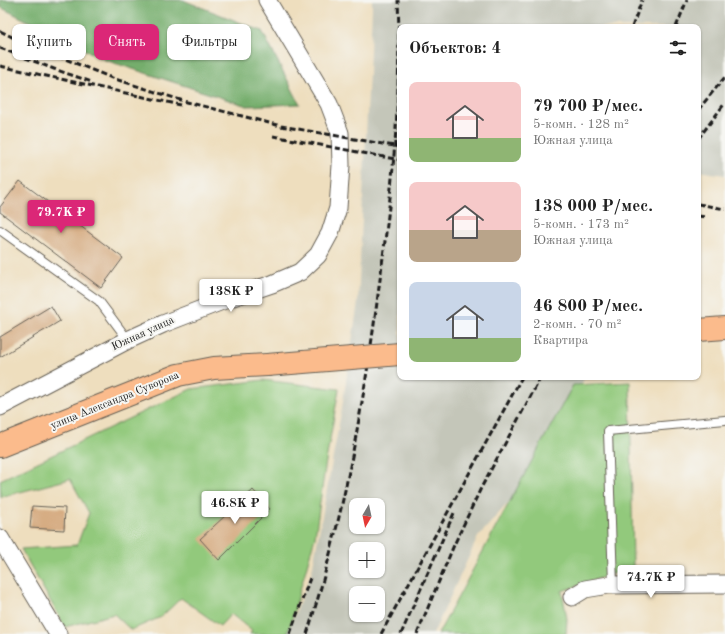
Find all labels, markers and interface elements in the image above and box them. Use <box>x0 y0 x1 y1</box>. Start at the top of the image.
chip: Купить <box>12 24 86 60</box>
chip: Снять <box>94 24 159 60</box>
chip: Фильтры <box>167 24 251 60</box>
icon: filters <box>667 37 689 59</box>
text: Объектов: 4 <box>409 40 501 57</box>
icon: home <box>441 98 489 146</box>
text: 79 700 ₽/мес. <box>533 98 643 115</box>
text: 5-комн. · 128 m² <box>533 118 629 131</box>
text: Южная улица <box>533 134 613 147</box>
icon: home <box>441 198 489 246</box>
text: 138 000 ₽/мес. <box>533 198 653 215</box>
pin: 79.7K ₽ <box>24 200 98 234</box>
text: 79.7K ₽ <box>36 206 86 219</box>
text: 5-комн. · 173 m² <box>533 218 629 231</box>
text: Южная улица <box>533 234 613 247</box>
pin: 138K ₽ <box>198 279 264 313</box>
text: 138K ₽ <box>208 285 254 298</box>
icon: home <box>441 298 489 346</box>
text: 46 800 ₽/мес. <box>533 298 643 315</box>
street label: Южная улица <box>110 315 176 353</box>
text: 2-комн. · 70 m² <box>533 318 621 331</box>
text: Квартира <box>533 334 588 347</box>
street label: улица Александра Суворова <box>49 370 181 432</box>
pin: 46.8K ₽ <box>198 491 272 525</box>
text: 46.8K ₽ <box>210 497 260 510</box>
north arrow <box>349 498 385 534</box>
map controls <box>349 498 385 622</box>
button: + <box>349 542 385 578</box>
pin: 74.7K ₽ <box>614 565 688 599</box>
text: 74.7K ₽ <box>626 571 676 584</box>
button: − <box>349 586 385 622</box>

